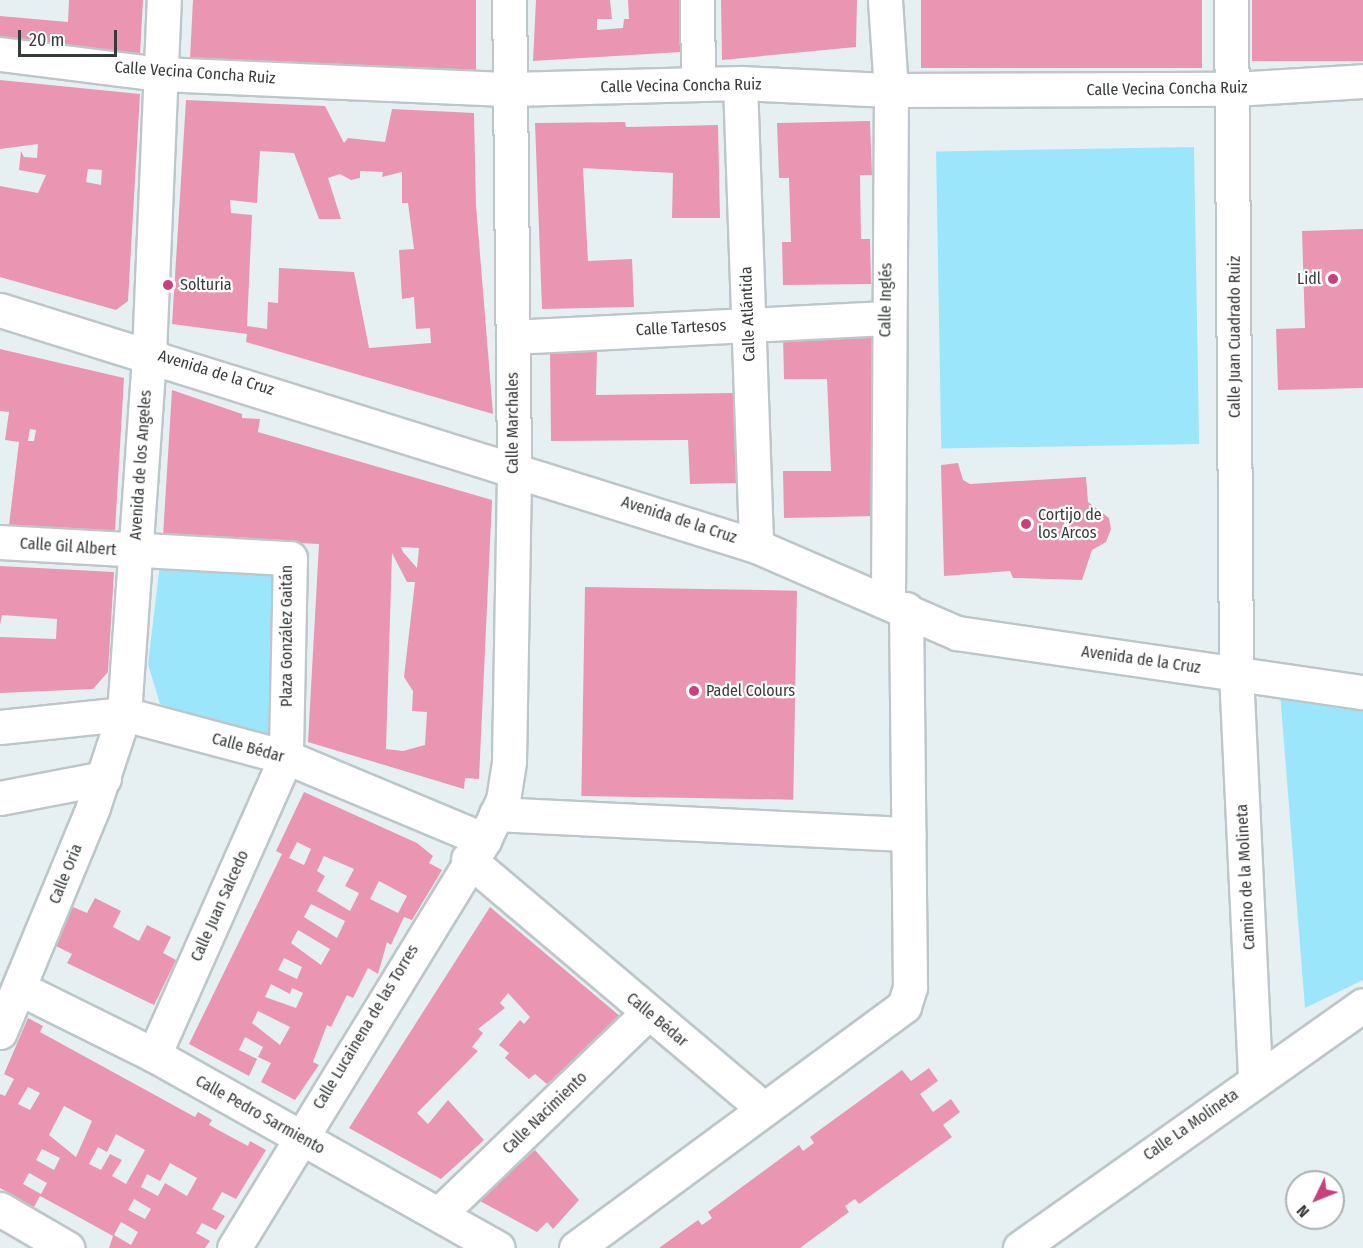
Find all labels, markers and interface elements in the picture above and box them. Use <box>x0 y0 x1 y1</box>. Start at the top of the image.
scale bar <box>21 18 120 56</box>
text: 20 m <box>29 29 64 51</box>
street label: Calle Vecina Concha Ruiz <box>114 58 276 88</box>
street label: Calle Vecina Concha Ruiz <box>600 75 762 97</box>
street label: Calle Vecina Concha Ruiz <box>1086 78 1248 100</box>
street label: Calle Juan Cuadrado Ruiz <box>1225 256 1245 418</box>
street label: Calle Inglés <box>876 262 896 338</box>
street label: Calle Atlántida <box>737 266 759 362</box>
place label: Lidl <box>1297 269 1321 289</box>
marker: Lidl <box>1326 272 1340 286</box>
place label: Solturia <box>180 275 232 295</box>
marker: Solturia <box>161 278 175 292</box>
street label: Calle Tartesos <box>635 316 727 340</box>
street label: Avenida de la Cruz <box>156 346 276 400</box>
street label: Calle Marchales <box>503 372 523 474</box>
street label: Avenida de los Angeles <box>126 389 156 541</box>
street label: Avenida de la Cruz <box>619 492 739 548</box>
place label: Cortijo de los Arcos <box>1038 505 1102 543</box>
marker: Cortijo de los Arcos <box>1019 517 1033 531</box>
street label: Calle Gil Albert <box>19 534 117 560</box>
street label: Plaza González Gaitán <box>277 565 297 707</box>
street label: Avenida de la Cruz <box>1080 642 1202 678</box>
place label: Padel Colours <box>706 681 795 701</box>
marker: Padel Colours <box>687 684 701 698</box>
street label: Calle Bédar <box>210 729 286 767</box>
street label: Camino de la Molineta <box>1233 804 1259 950</box>
street label: Calle Oria <box>45 841 87 907</box>
street label: Calle Juan Salcedo <box>187 847 253 965</box>
street label: Calle Lucainena de las Torres <box>309 941 423 1113</box>
street label: Calle Bédar <box>622 989 692 1051</box>
street label: Calle Nacimiento <box>499 1068 591 1158</box>
street label: Calle Pedro Sarmiento <box>192 1072 328 1158</box>
street label: Calle La Molineta <box>1140 1085 1242 1165</box>
north arrow <box>1285 1170 1345 1230</box>
text: N <box>1293 1201 1313 1221</box>

